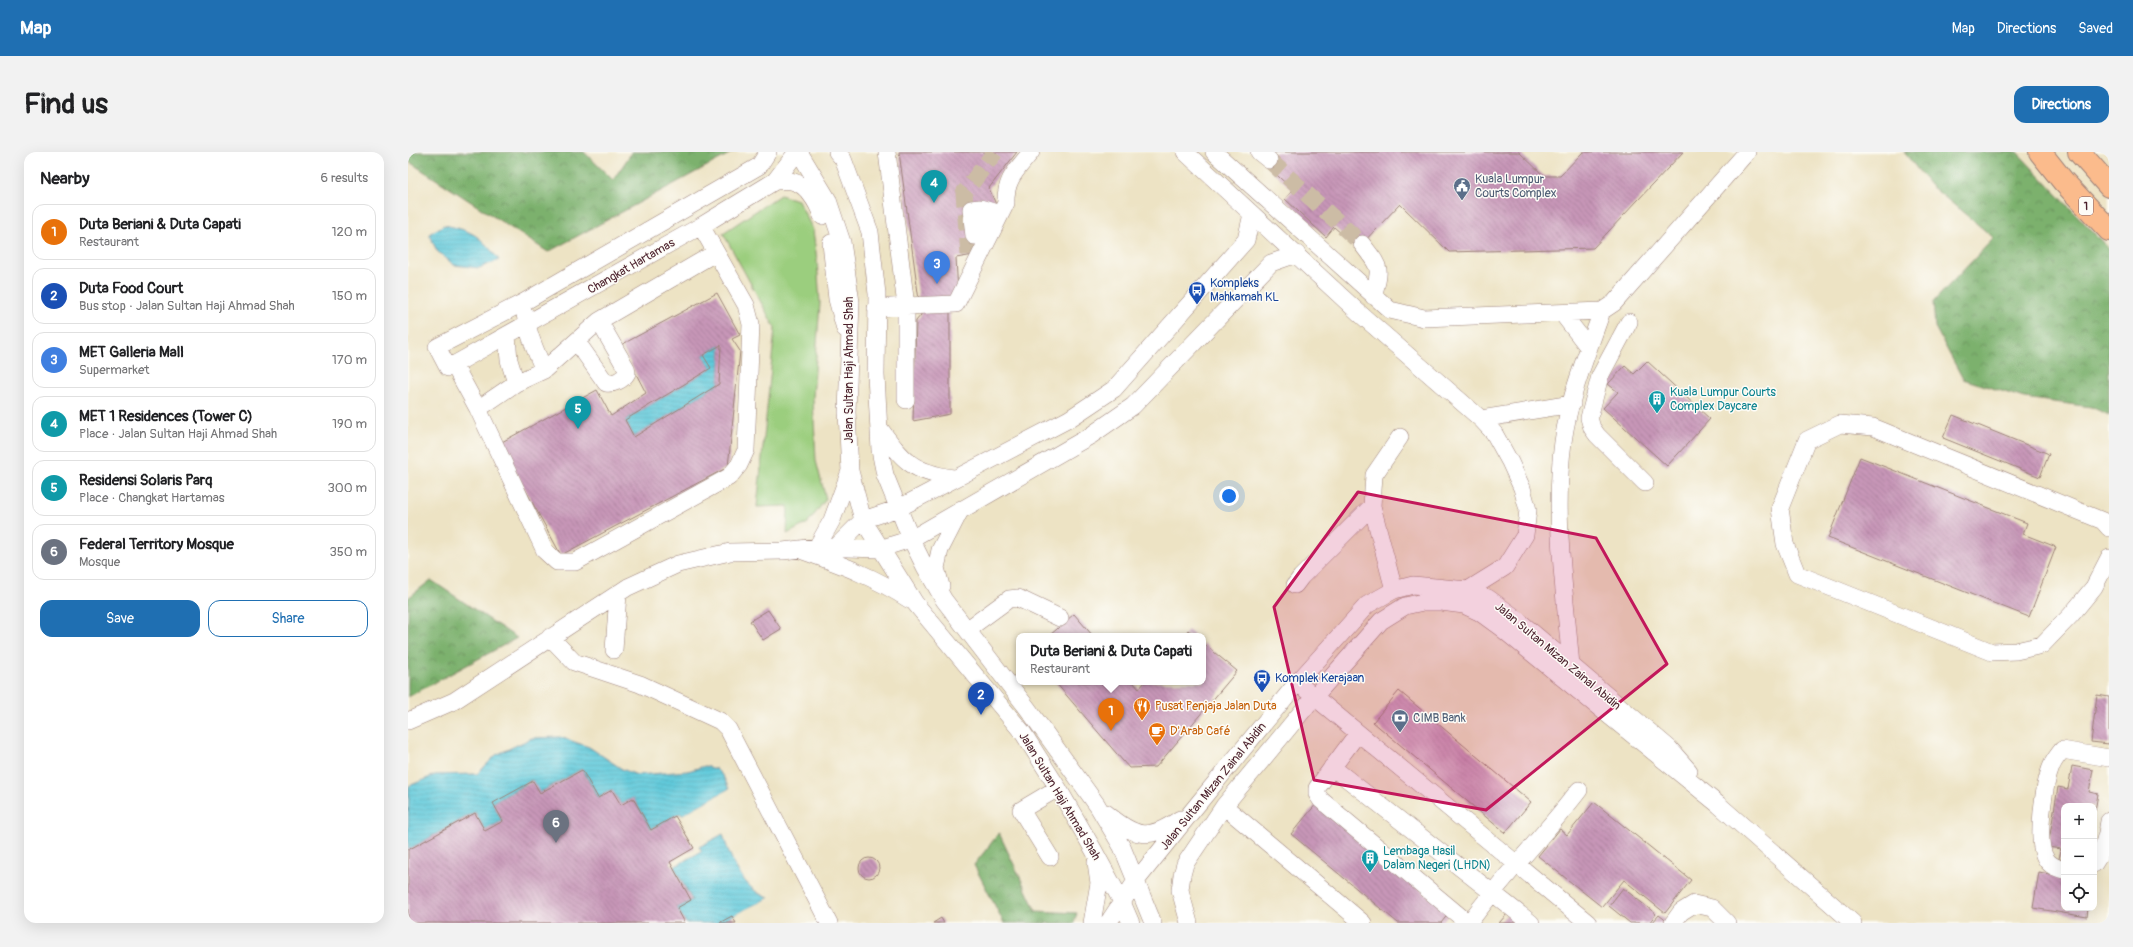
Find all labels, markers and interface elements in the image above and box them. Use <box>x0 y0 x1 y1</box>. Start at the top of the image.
text: Map <box>20 16 51 40</box>
text: Map <box>1952 20 1975 37</box>
text: Directions <box>1997 20 2056 37</box>
text: Saved <box>2078 20 2113 37</box>
button: Directions <box>2014 86 2109 123</box>
text: Find us <box>24 87 108 122</box>
text: Nearby <box>40 168 89 189</box>
text: 6 results <box>321 170 368 186</box>
pin: 4 <box>921 170 947 203</box>
place label: Kuala Lumpur Courts Complex <box>1475 172 1557 201</box>
public building icon: Kuala Lumpur Courts Complex <box>1452 176 1472 201</box>
road number: 1 <box>2079 197 2093 215</box>
text: Duta Beriani & Duta Capati <box>79 215 241 234</box>
text: 1 <box>51 224 57 240</box>
text: 120 m <box>331 224 367 240</box>
text: Restaurant <box>79 234 139 250</box>
street label: Changkat Hartamas <box>585 235 678 297</box>
pin: 3 <box>924 251 950 284</box>
place label: Kompleks Mahkamah KL <box>1210 276 1279 305</box>
text: Duta Food Court <box>79 279 183 298</box>
bus stop icon: Kompleks Mahkamah KL <box>1187 280 1207 305</box>
text: 2 <box>50 288 58 304</box>
text: 150 m <box>332 288 367 304</box>
street label: Jalan Sultan Haji Ahmad Shah <box>842 296 857 443</box>
text: Bus stop · Jalan Sultan Haji Ahmad Shah <box>79 298 295 314</box>
text: MET Galleria Mall <box>79 343 184 362</box>
text: 3 <box>50 352 58 368</box>
text: 170 m <box>332 352 367 368</box>
text: Supermarket <box>79 362 150 378</box>
place label: Kuala Lumpur Courts Complex Daycare <box>1670 385 1777 414</box>
building icon: Kuala Lumpur Courts Complex Daycare <box>1647 389 1667 414</box>
pin: 5 <box>565 396 591 429</box>
text: MET 1 Residences (Tower C) <box>79 407 253 426</box>
text: 4 <box>50 416 58 432</box>
text: 190 m <box>332 416 367 432</box>
text: Place · Jalan Sultan Haji Ahmad Shah <box>79 426 277 442</box>
text: Residensi Solaris Parq <box>79 471 212 490</box>
text: 5 <box>50 480 58 496</box>
text: 300 m <box>328 480 367 496</box>
your location <box>1219 486 1239 506</box>
text: Place · Changkat Hartamas <box>79 490 225 506</box>
text: Federal Territory Mosque <box>79 535 234 554</box>
text: 6 <box>50 544 58 560</box>
text: 350 m <box>329 544 367 560</box>
text: Mosque <box>79 554 120 570</box>
street label: Jalan Sultan Mizan Zainal Abidin <box>1492 599 1624 714</box>
button: Save <box>40 600 200 637</box>
button: Share <box>208 600 368 637</box>
popup <box>1016 633 1206 685</box>
text: Duta Beriani & Duta Capati <box>1030 642 1192 661</box>
text: Restaurant <box>1030 661 1090 677</box>
bus stop icon: Komplek Kerajaan <box>1252 668 1272 693</box>
place label: Komplek Kerajaan <box>1275 671 1365 686</box>
pin: 2 <box>968 682 994 715</box>
restaurant icon: Pusat Penjaja Jalan Duta <box>1132 696 1152 721</box>
pin: 1 <box>1098 698 1124 731</box>
place label: Pusat Penjaja Jalan Duta <box>1155 699 1277 714</box>
bank icon: CIMB Bank <box>1390 708 1410 733</box>
place label: CIMB Bank <box>1413 711 1466 726</box>
street label: Jalan Sultan Mizan Zainal Abidin <box>1157 719 1270 853</box>
cafe icon: D'Arab Café <box>1147 721 1167 746</box>
place label: D'Arab Café <box>1170 724 1230 739</box>
street label: Jalan Sultan Haji Ahmad Shah <box>1015 729 1104 863</box>
map controls <box>2061 803 2097 911</box>
button: + <box>2061 803 2097 839</box>
pin: 6 <box>543 810 569 843</box>
button: − <box>2061 839 2097 875</box>
place label: Lembaga Hasil Dalam Negeri (LHDN) <box>1383 844 1491 873</box>
building icon: Lembaga Hasil Dalam Negeri (LHDN) <box>1360 848 1380 873</box>
button: locate <box>2061 875 2097 911</box>

